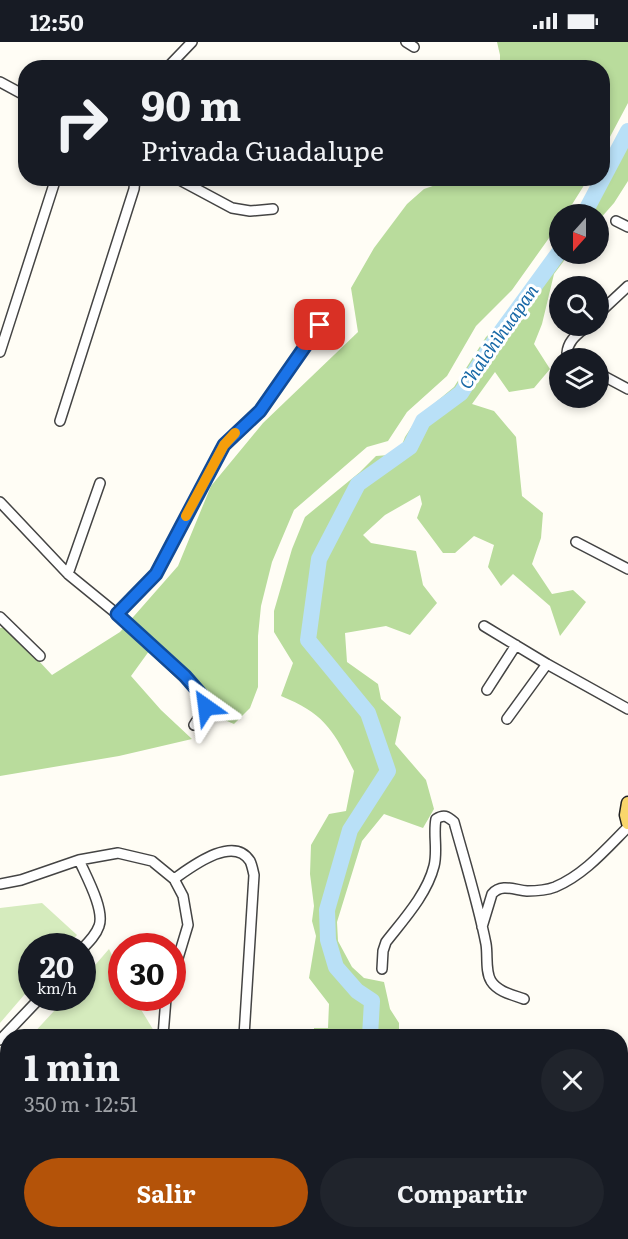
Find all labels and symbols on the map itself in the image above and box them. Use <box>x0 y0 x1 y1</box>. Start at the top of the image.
north arrow <box>549 204 609 264</box>
water label: Chalchihuapan <box>451 278 544 394</box>
pin <box>294 299 345 350</box>
position arrow <box>174 675 238 739</box>
speed limit sign: 30 <box>108 933 186 1011</box>

